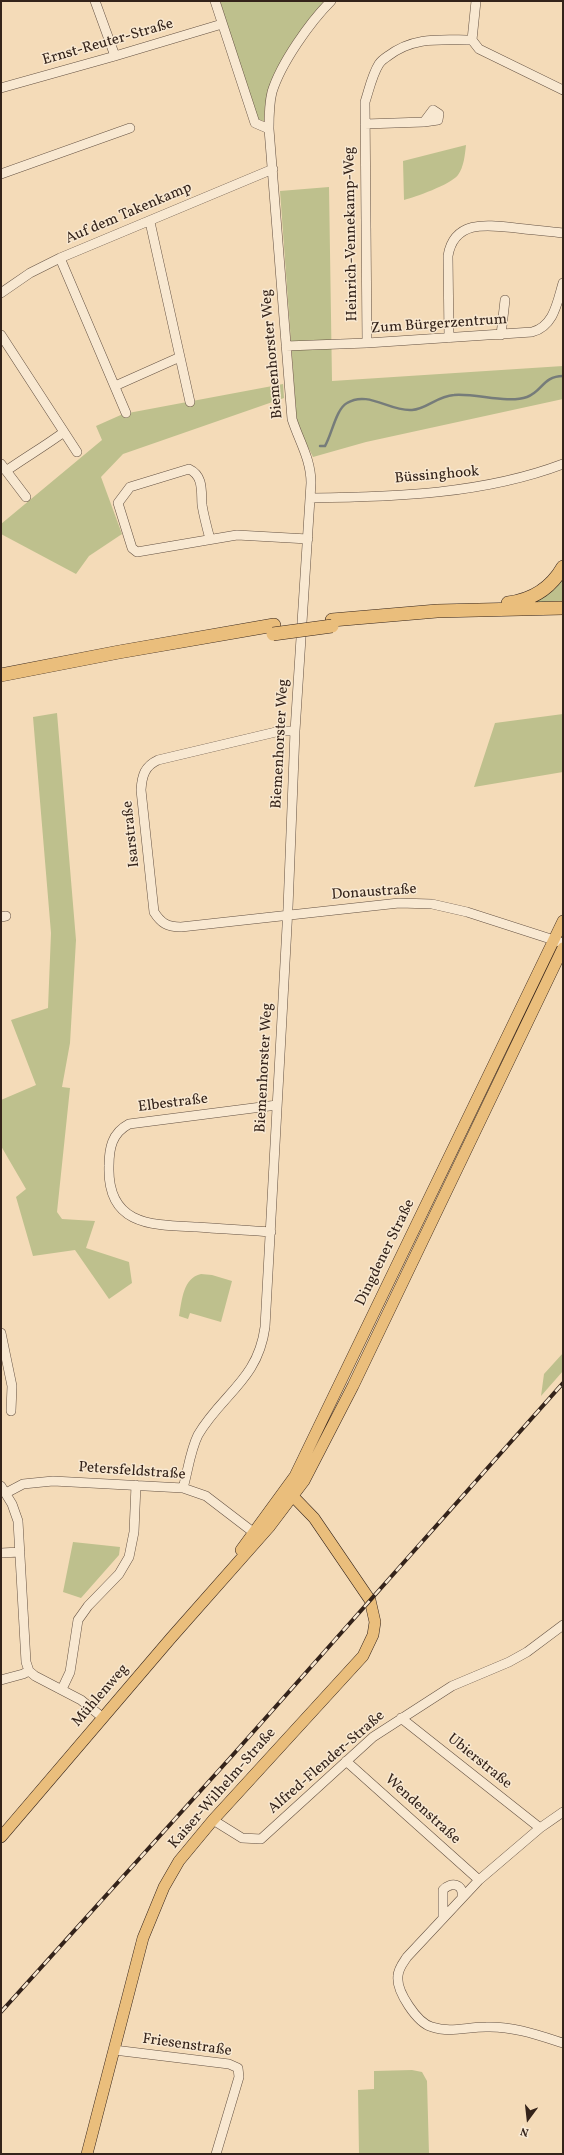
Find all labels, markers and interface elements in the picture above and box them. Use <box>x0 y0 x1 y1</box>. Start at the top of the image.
street label: Ernst-Reuter-Straße <box>41 16 175 70</box>
street label: Heinrich-Vennekamp-Weg <box>341 146 363 322</box>
street label: Auf dem Takenkamp <box>63 179 195 249</box>
street label: Biemenhorster Weg <box>258 288 288 420</box>
street label: Zum Bürgerzentrum <box>370 311 508 339</box>
street label: Büssinghook <box>394 463 480 489</box>
street label: Biemenhorster Weg <box>269 679 293 809</box>
street label: Isarstraße <box>120 800 144 868</box>
street label: Donaustraße <box>331 881 417 905</box>
street label: Biemenhorster Weg <box>253 1003 277 1133</box>
street label: Elbestraße <box>137 1091 209 1117</box>
street label: Dingdener Straße <box>352 1197 420 1309</box>
street label: Petersfeldstraße <box>78 1459 186 1485</box>
street label: Mühlenweg <box>69 1661 133 1731</box>
street label: Alfred-Flender-Straße <box>265 1708 389 1818</box>
street label: Kaiser-Wilhelm-Straße <box>166 1725 280 1853</box>
street label: Ubierstraße <box>443 1731 515 1793</box>
street label: Wendenstraße <box>380 1771 464 1849</box>
street label: Friesenstraße <box>141 2031 233 2061</box>
north arrow <box>508 2099 548 2139</box>
text: N <box>519 2123 531 2139</box>

